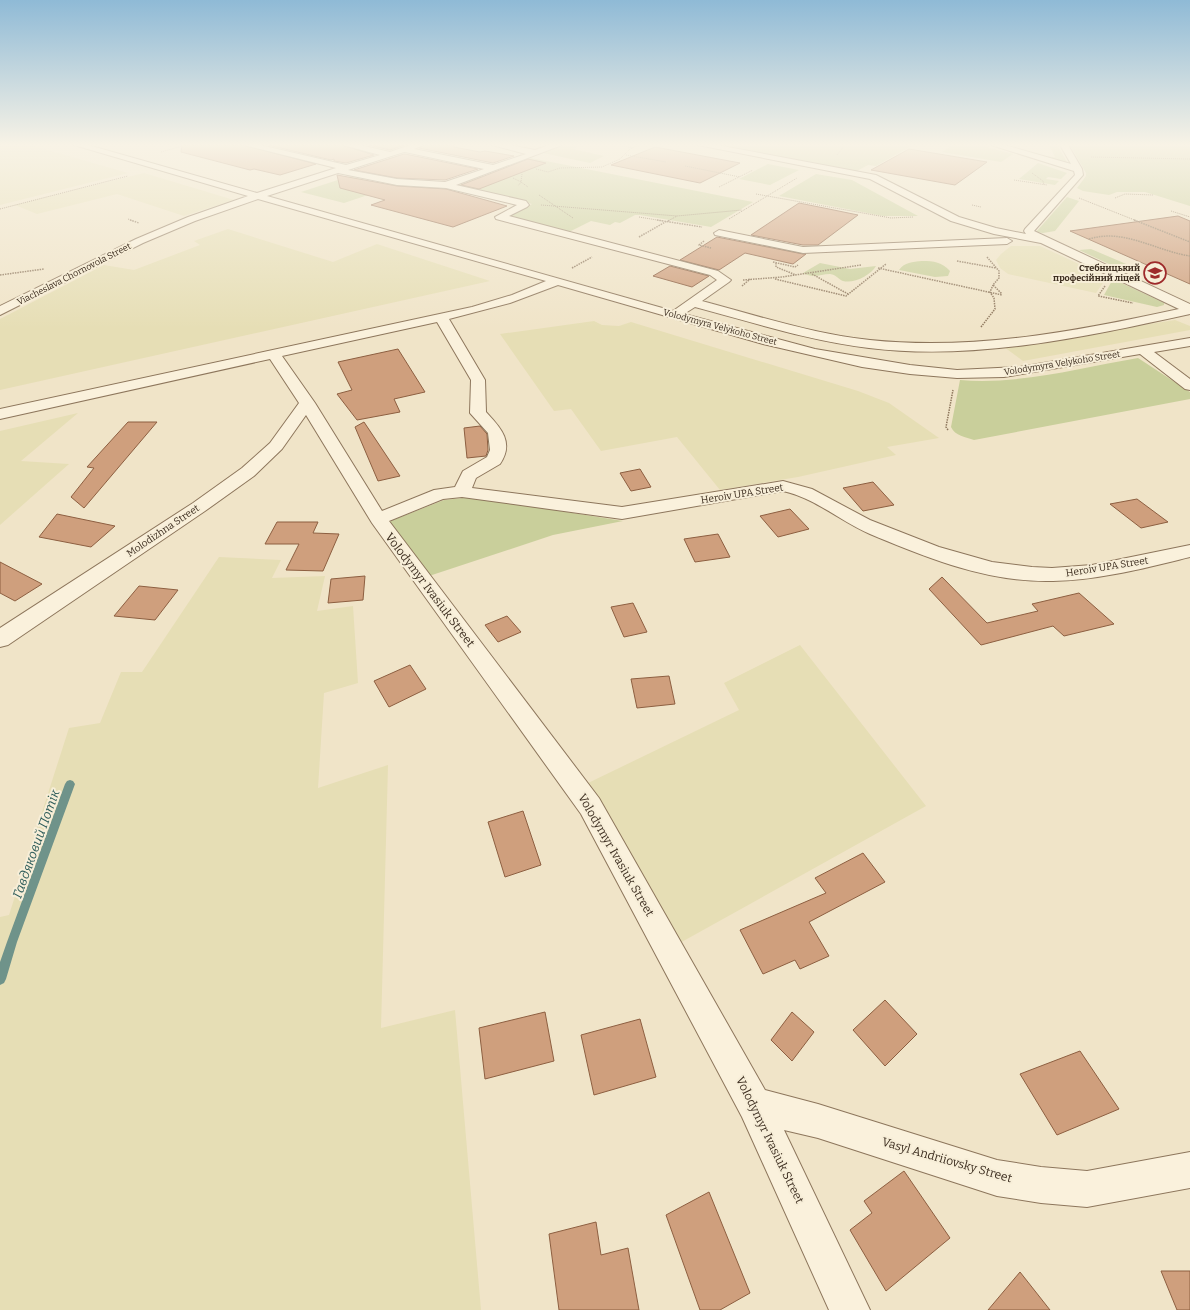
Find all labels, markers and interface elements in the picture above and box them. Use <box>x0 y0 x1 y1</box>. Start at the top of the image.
street label: Viacheslava Chornovola Street <box>15 241 133 307</box>
school or university icon: Стебницький професійний ліцей <box>1142 260 1168 286</box>
place label: Стебницький професійний ліцей <box>1053 263 1140 283</box>
street label: Volodymyra Velykoho Street <box>662 307 779 347</box>
street label: Volodymyra Velykoho Street <box>1003 349 1122 377</box>
street label: Heroiv UPA Street <box>700 481 784 506</box>
street label: Molodizhna Street <box>124 502 202 560</box>
street label: Volodymyr Ivasiuk Street <box>382 530 478 650</box>
street label: Heroiv UPA Street <box>1065 554 1149 579</box>
water label: Гавдяковий Потік <box>9 787 63 900</box>
street label: Volodymyr Ivasiuk Street <box>575 791 657 919</box>
street label: Volodymyr Ivasiuk Street <box>733 1074 807 1206</box>
street label: Vasyl Andriiovsky Street <box>880 1135 1014 1185</box>

